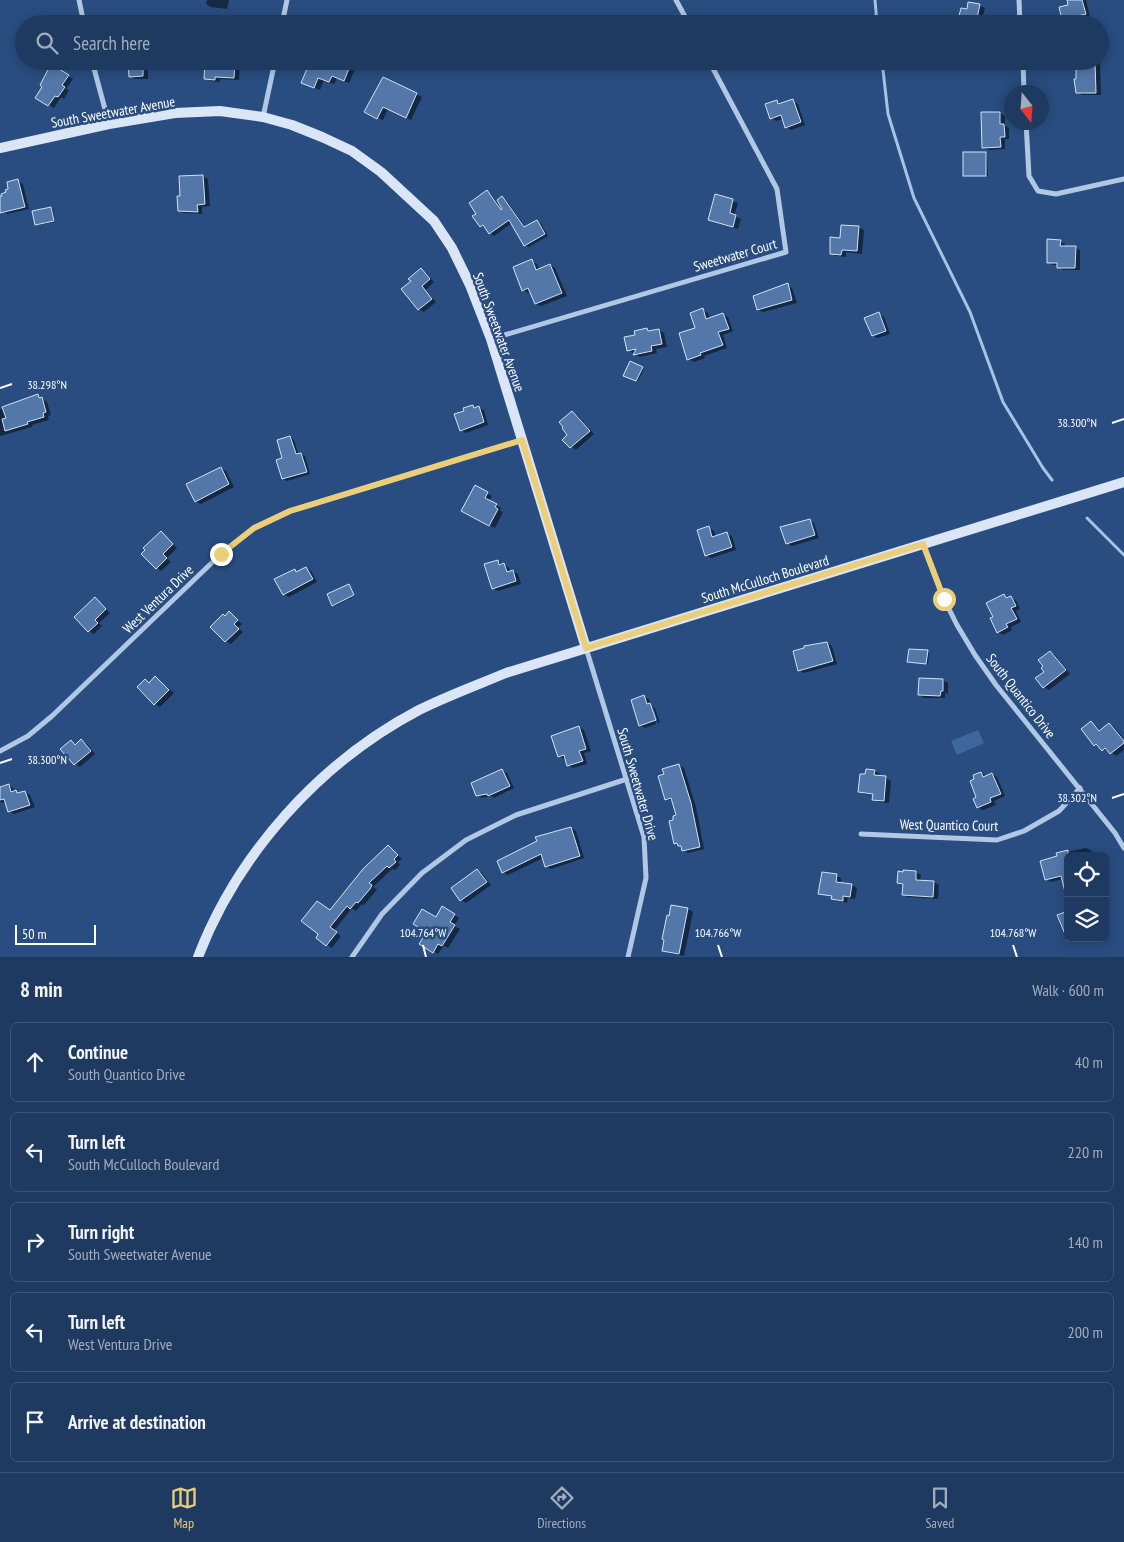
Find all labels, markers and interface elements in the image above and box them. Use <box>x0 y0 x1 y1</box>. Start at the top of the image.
search box <box>15 15 1109 70</box>
icon: search <box>33 29 61 57</box>
text: Search here <box>73 31 150 55</box>
north arrow <box>1004 85 1049 130</box>
street label: South Sweetwater Avenue <box>50 92 177 132</box>
street label: Sweetwater Court <box>691 234 779 275</box>
street label: South Sweetwater Avenue <box>469 270 529 394</box>
text: 38.298°N <box>27 377 67 392</box>
text: 38.300°N <box>1057 415 1097 430</box>
route end <box>210 543 233 566</box>
street label: South McCulloch Boulevard <box>699 551 831 607</box>
street label: West Ventura Drive <box>119 561 197 637</box>
route start <box>933 588 956 611</box>
street label: South Quantico Drive <box>982 650 1060 742</box>
street label: South Sweetwater Drive <box>613 726 663 843</box>
text: 38.300°N <box>27 752 67 767</box>
text: 38.302°N <box>1057 790 1097 805</box>
street label: West Quantico Court <box>900 815 999 835</box>
map controls <box>1064 852 1109 942</box>
button: locate <box>1064 852 1109 897</box>
button: layers <box>1064 897 1109 942</box>
scale bar <box>15 922 96 945</box>
text: 50 m <box>22 925 47 943</box>
text: 104.764°W <box>400 925 446 940</box>
text: 104.766°W <box>695 925 741 940</box>
text: 104.768°W <box>990 925 1036 940</box>
text: 8 min <box>20 976 62 1003</box>
text: Walk · 600 m <box>1032 980 1104 1000</box>
text: Continue <box>68 1040 128 1064</box>
icon: ahead <box>21 1048 49 1076</box>
text: 40 m <box>1075 1052 1103 1072</box>
text: South Quantico Drive <box>68 1064 185 1084</box>
text: Turn left <box>68 1130 125 1154</box>
icon: left <box>21 1138 49 1166</box>
text: 220 m <box>1068 1142 1103 1162</box>
text: South McCulloch Boulevard <box>68 1154 219 1174</box>
text: Turn right <box>68 1220 134 1244</box>
icon: right <box>21 1228 49 1256</box>
text: 140 m <box>1068 1232 1103 1252</box>
text: South Sweetwater Avenue <box>68 1244 212 1264</box>
text: Turn left <box>68 1310 125 1334</box>
icon: left <box>21 1318 49 1346</box>
text: 200 m <box>1068 1322 1103 1342</box>
text: West Ventura Drive <box>68 1334 172 1354</box>
icon: arrive <box>21 1408 49 1436</box>
text: Arrive at destination <box>68 1410 206 1434</box>
tab: Map <box>170 1484 198 1532</box>
tab: Directions <box>537 1484 586 1532</box>
tab: Saved <box>925 1484 954 1532</box>

